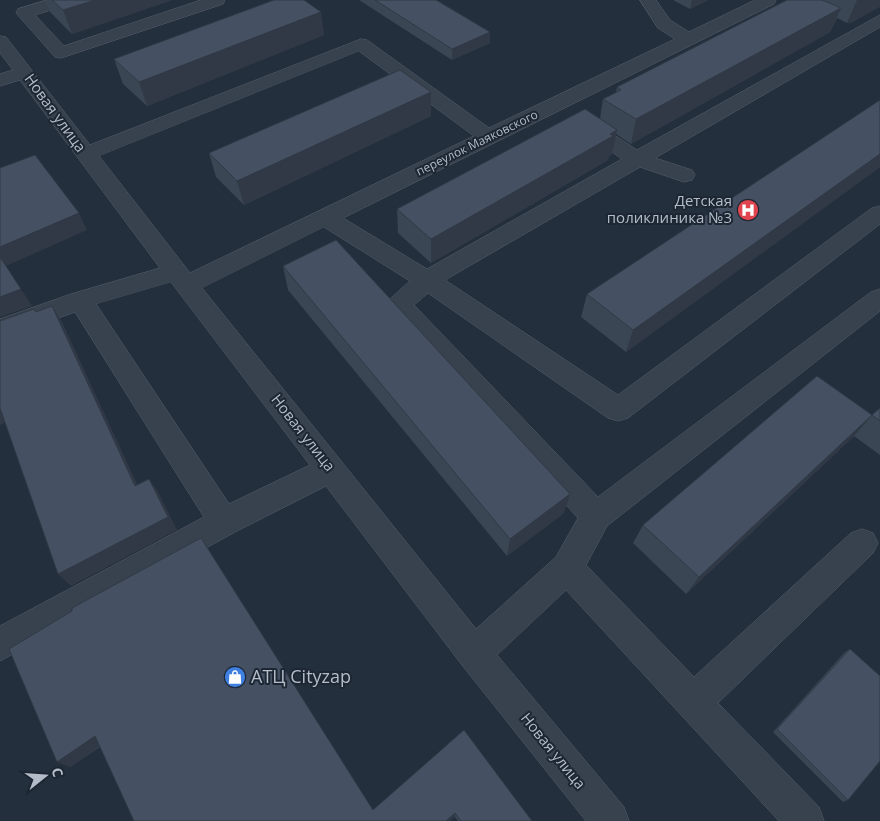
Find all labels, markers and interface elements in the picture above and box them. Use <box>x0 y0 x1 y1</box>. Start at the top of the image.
street label: Новая улица <box>21 69 91 156</box>
street label: переулок Маяковского <box>413 106 541 179</box>
place label: Детская поликлиника №3 <box>607 190 732 227</box>
hospital icon: Детская поликлиника №3 <box>736 198 760 222</box>
street label: Новая улица <box>267 390 340 475</box>
place label: АТЦ Cityzap <box>251 664 351 688</box>
shop icon: АТЦ Cityzap <box>223 665 247 689</box>
street label: Новая улица <box>517 708 591 793</box>
north arrow <box>20 751 70 801</box>
text: С <box>48 765 68 779</box>

